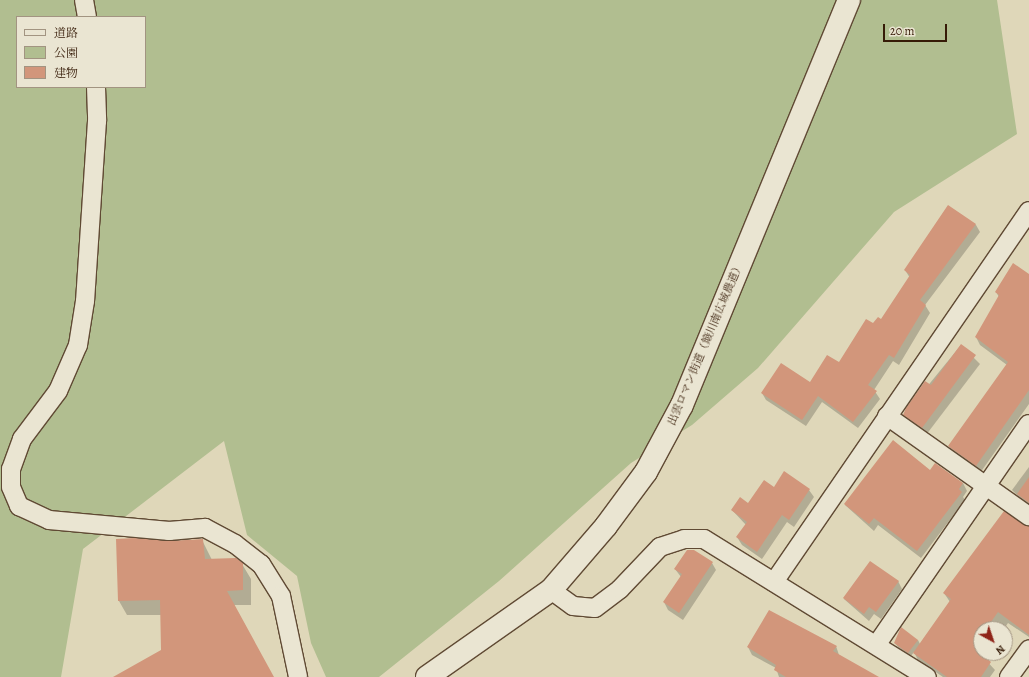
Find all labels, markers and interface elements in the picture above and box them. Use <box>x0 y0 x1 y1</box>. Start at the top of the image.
legend <box>16 16 146 88</box>
scale bar <box>885 16 949 42</box>
text: 20 m <box>890 23 914 39</box>
text: 道路 <box>54 25 78 41</box>
text: 公園 <box>54 45 78 61</box>
text: 建物 <box>54 65 78 81</box>
street label: 出雲ロマン街道（簸川南広域農道） <box>666 260 746 428</box>
north arrow <box>973 621 1013 661</box>
text: N <box>993 641 1008 658</box>

